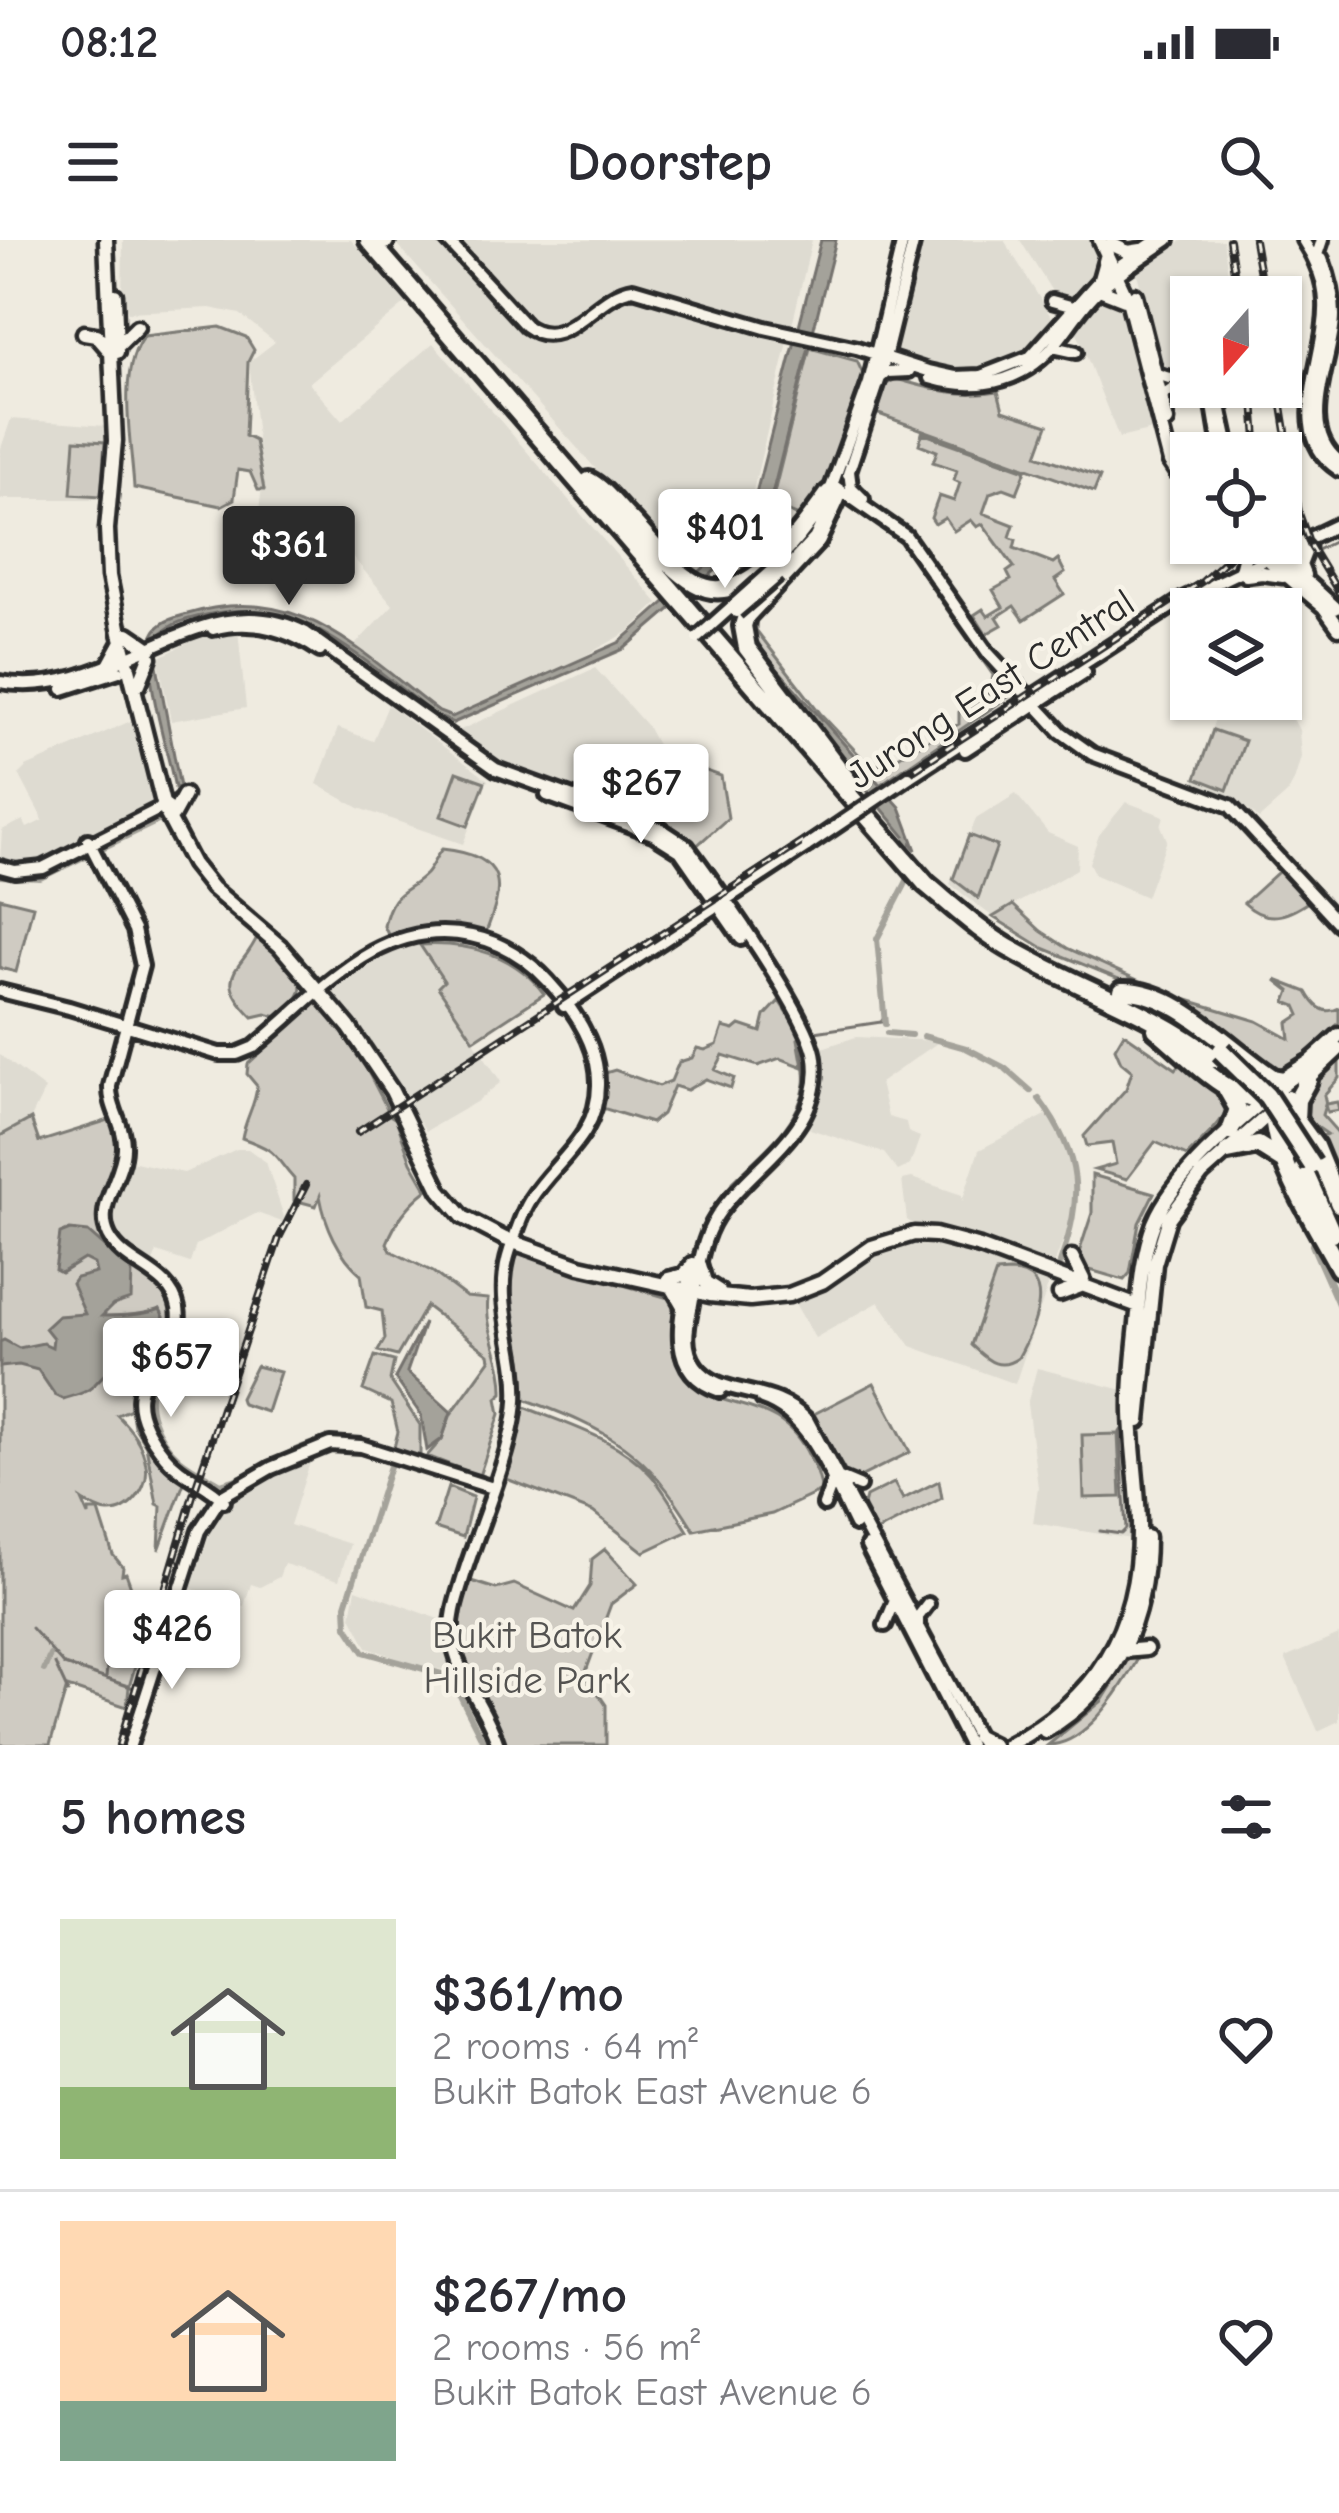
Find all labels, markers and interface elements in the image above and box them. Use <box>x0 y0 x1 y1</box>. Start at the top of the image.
text: 08:12 <box>60 16 158 68</box>
icon: menu <box>60 129 126 195</box>
icon: search <box>1213 129 1279 195</box>
text: Doorstep <box>567 131 772 194</box>
north arrow <box>1170 276 1302 408</box>
map controls <box>1170 276 1302 720</box>
button: locate <box>1170 432 1302 564</box>
pin: $401 <box>654 489 796 591</box>
text: $401 <box>685 505 765 550</box>
pin: $361 <box>218 506 360 608</box>
text: $361 <box>250 522 328 567</box>
street label: Jurong East Central <box>839 580 1143 798</box>
button: layers <box>1170 588 1302 720</box>
pin: $267 <box>570 744 712 846</box>
text: $267 <box>601 760 681 805</box>
pin: $657 <box>100 1318 242 1420</box>
text: $657 <box>130 1334 212 1379</box>
pin: $426 <box>101 1590 243 1692</box>
text: $426 <box>131 1606 213 1651</box>
park label: Bukit Batok Hillside Park <box>423 1613 631 1703</box>
icon: filters <box>1213 1784 1279 1850</box>
text: 5 homes <box>60 1788 246 1847</box>
text: $361/mo <box>432 1965 624 2024</box>
icon: home <box>156 1967 300 2111</box>
icon: heart <box>1213 2006 1279 2072</box>
text: 2 rooms · 64 m² <box>432 2024 698 2069</box>
text: Bukit Batok East Avenue 6 <box>432 2069 872 2114</box>
text: $267/mo <box>432 2266 627 2325</box>
icon: home <box>156 2269 300 2413</box>
icon: heart <box>1213 2308 1279 2374</box>
text: 2 rooms · 56 m² <box>432 2325 700 2370</box>
text: Bukit Batok East Avenue 6 <box>432 2370 872 2415</box>

